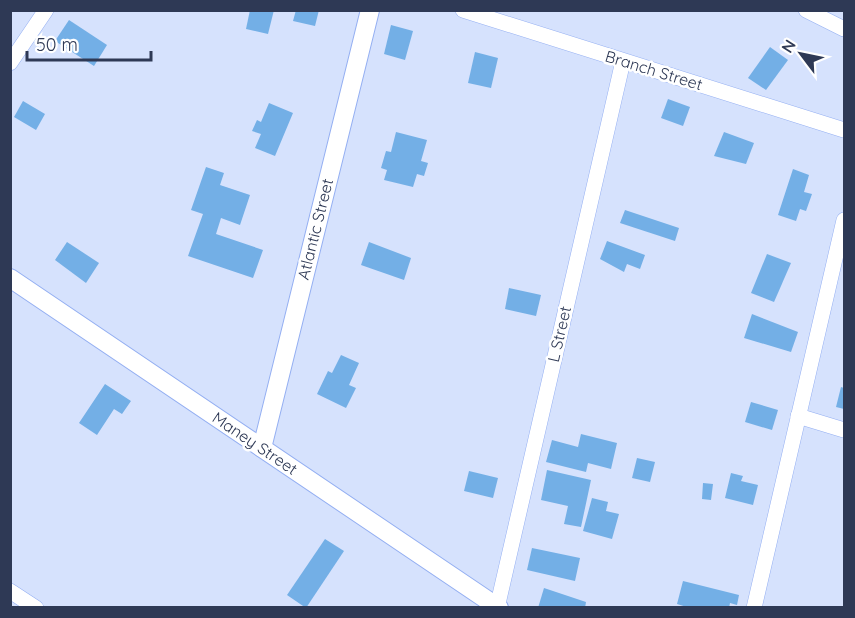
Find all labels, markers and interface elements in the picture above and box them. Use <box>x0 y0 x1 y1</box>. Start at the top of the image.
scale bar <box>27 24 152 62</box>
north arrow <box>771 24 831 84</box>
text: 50 m <box>36 33 78 56</box>
text: N <box>777 36 800 56</box>
street label: Branch Street <box>603 46 705 94</box>
street label: Atlantic Street <box>293 176 337 282</box>
street label: L Street <box>543 304 575 364</box>
street label: Maney Street <box>209 407 301 479</box>

